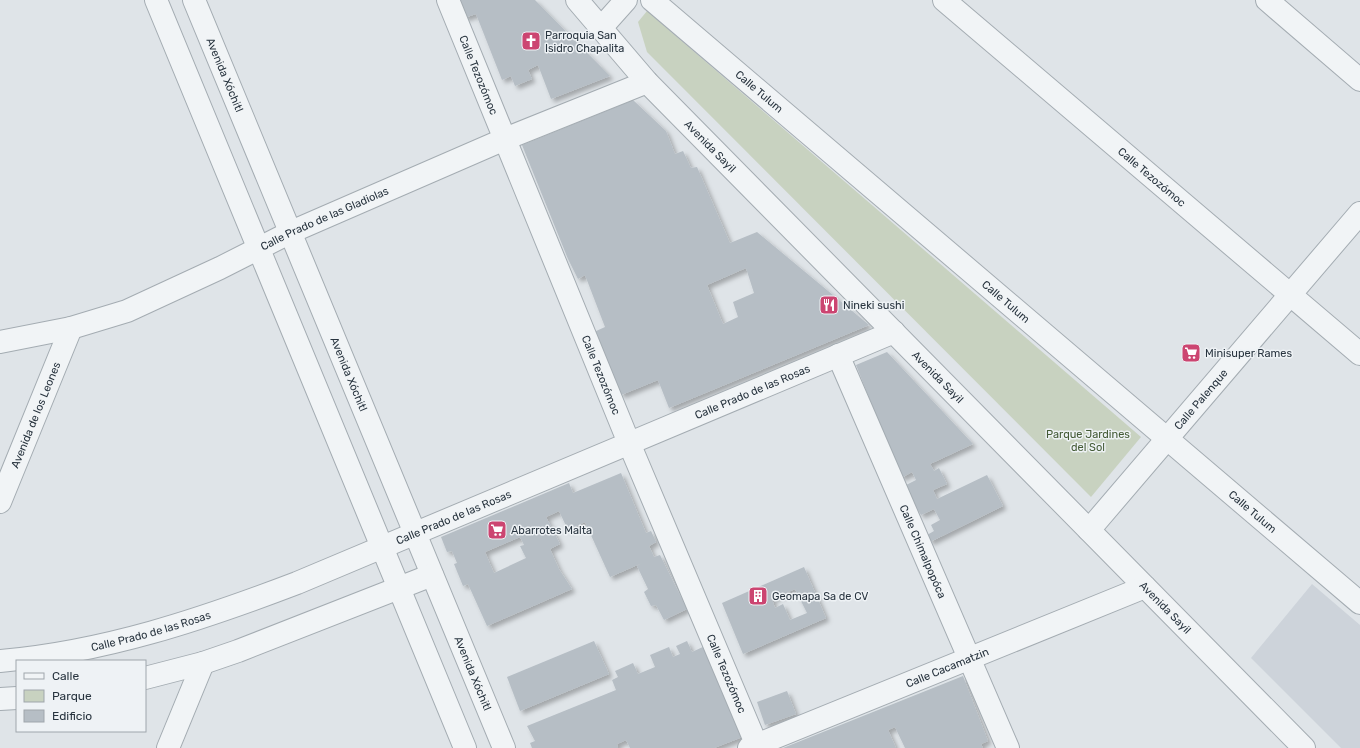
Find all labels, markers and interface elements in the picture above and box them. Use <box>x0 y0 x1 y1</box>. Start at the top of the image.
place label: Parroquia San Isidro Chapalita <box>545 29 624 55</box>
church icon: Parroquia San Isidro Chapalita <box>520 30 542 52</box>
street label: Calle Tezozómoc <box>456 34 500 117</box>
street label: Avenida Xóchitl <box>203 36 246 114</box>
street label: Calle Tulum <box>733 68 786 116</box>
street label: Avenida Sayil <box>681 118 738 175</box>
street label: Calle Tezozómoc <box>1115 145 1188 210</box>
street label: Calle Prado de las Gladiolas <box>258 184 391 253</box>
street label: Calle Tulum <box>979 278 1032 326</box>
restaurant icon: Nineki sushi <box>818 294 840 316</box>
place label: Nineki sushi <box>843 299 904 312</box>
street label: Calle Tezozómoc <box>579 333 623 417</box>
street label: Avenida Xóchitl <box>327 335 370 413</box>
supermarket icon: Minisuper Rames <box>1180 342 1202 364</box>
place label: Minisuper Rames <box>1205 347 1293 360</box>
street label: Avenida Sayil <box>909 348 966 406</box>
street label: Avenida de los Leones <box>9 360 64 470</box>
street label: Calle Prado de las Rosas <box>693 362 812 422</box>
street label: Calle Palenque <box>1172 367 1231 433</box>
park label: Parque Jardines del Sol <box>1046 428 1130 454</box>
street label: Calle Prado de las Rosas <box>394 487 514 548</box>
street label: Calle Tulum <box>1226 488 1279 536</box>
street label: Calle Chimalpopóca <box>897 503 948 600</box>
supermarket icon: Abarrotes Malta <box>486 519 508 541</box>
place label: Abarrotes Malta <box>511 524 592 537</box>
street label: Avenida Sayil <box>1137 579 1194 637</box>
building icon: Geomapa Sa de CV <box>747 585 769 607</box>
place label: Geomapa Sa de CV <box>772 590 869 603</box>
street label: Calle Prado de las Rosas <box>90 608 213 654</box>
street label: Calle Tezozómoc <box>704 632 749 715</box>
street label: Avenida Xóchitl <box>451 635 494 713</box>
street label: Calle Cacamatzin <box>904 645 991 691</box>
legend <box>16 660 146 732</box>
text: Calle <box>52 669 79 683</box>
text: Parque <box>52 689 92 703</box>
text: Edificio <box>52 709 92 723</box>

